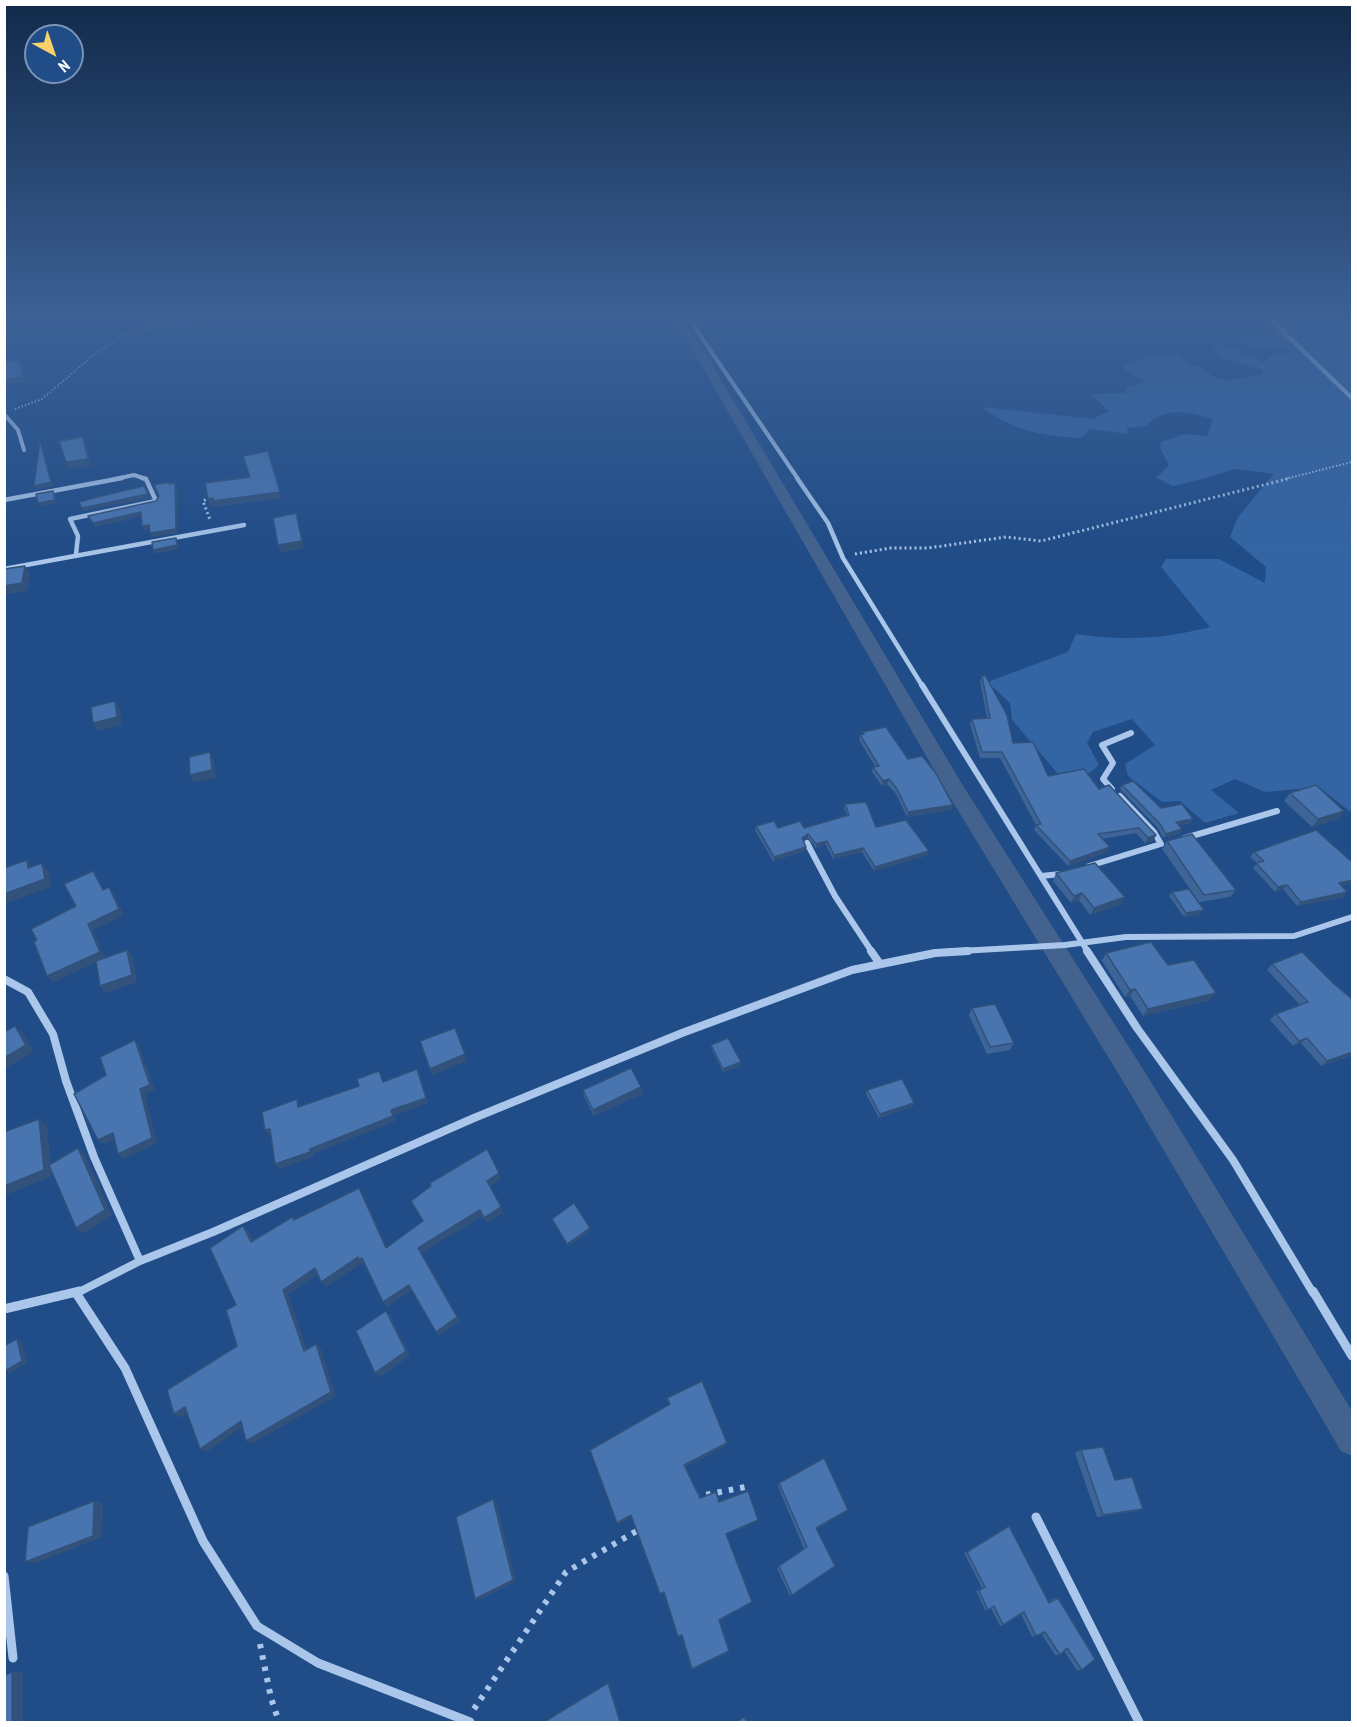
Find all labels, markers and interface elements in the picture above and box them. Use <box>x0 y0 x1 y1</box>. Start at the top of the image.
north arrow <box>24 24 84 84</box>
text: N <box>55 56 74 77</box>

